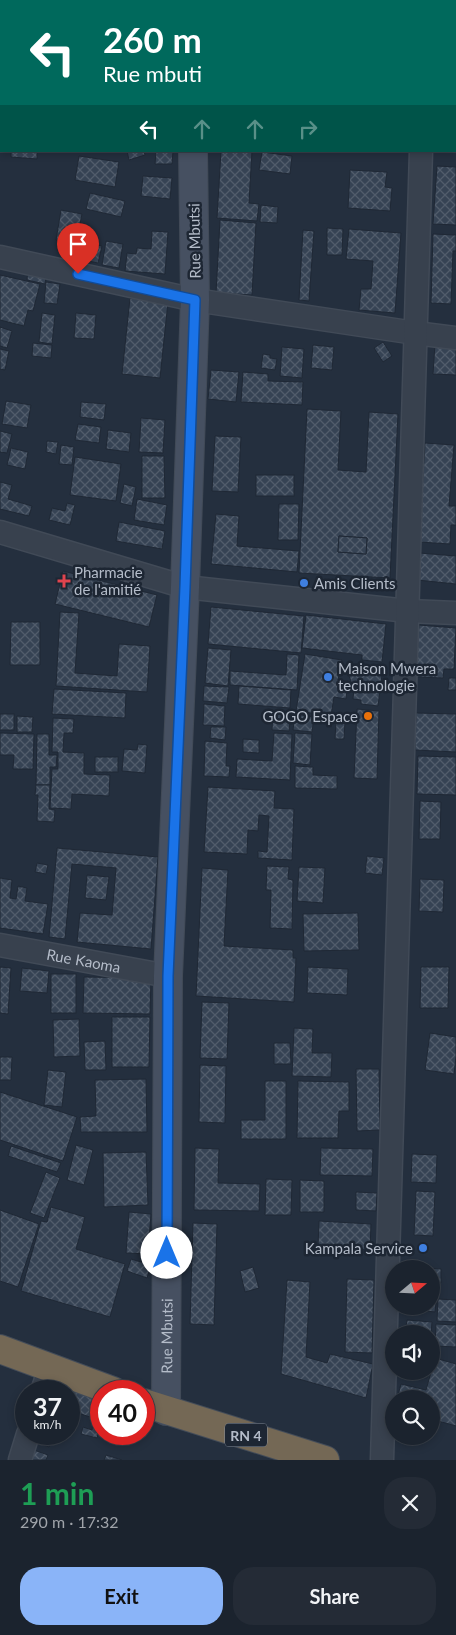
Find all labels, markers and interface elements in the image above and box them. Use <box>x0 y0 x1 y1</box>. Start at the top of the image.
text: 260 m <box>103 18 202 60</box>
icon: left <box>20 20 85 85</box>
text: Rue mbuti <box>103 60 202 87</box>
icon: left <box>135 115 163 143</box>
icon: ahead <box>188 115 216 143</box>
icon: ahead <box>241 115 269 143</box>
icon: right <box>294 115 322 143</box>
street label: Rue Mbutsi <box>184 203 204 279</box>
pin <box>57 223 99 274</box>
icon: arrive <box>64 230 92 258</box>
place label: Pharmacie de l'amitié <box>74 563 143 598</box>
place label: Amis Clients <box>314 574 396 592</box>
marker: Pharmacie de l'amitié <box>58 575 70 587</box>
marker: Amis Clients <box>298 577 310 589</box>
place label: Maison Mwera technologie <box>338 659 436 694</box>
marker: Maison Mwera technologie <box>322 671 334 683</box>
place label: GOGO Espace <box>262 707 358 725</box>
marker: GOGO Espace <box>362 710 374 722</box>
street label: Rue Kaoma <box>45 945 122 976</box>
position arrow <box>140 1226 192 1278</box>
place label: Kampala Service <box>305 1239 413 1257</box>
marker: Kampala Service <box>417 1242 429 1254</box>
north arrow <box>385 1260 440 1315</box>
map controls <box>385 1260 440 1445</box>
street label: Rue Mbutsi <box>157 1298 176 1374</box>
button: sound <box>385 1325 440 1380</box>
speed limit sign: 40 <box>90 1380 155 1445</box>
button: search <box>385 1390 440 1445</box>
text: 37 <box>33 1391 62 1421</box>
text: km/h <box>33 1417 62 1432</box>
road number: RN 4 <box>225 1424 267 1446</box>
text: 1 min <box>20 1475 94 1511</box>
button: close <box>384 1477 436 1529</box>
text: 290 m · 17:32 <box>20 1512 119 1531</box>
button: Exit <box>20 1567 223 1625</box>
button: Share <box>233 1567 436 1625</box>

